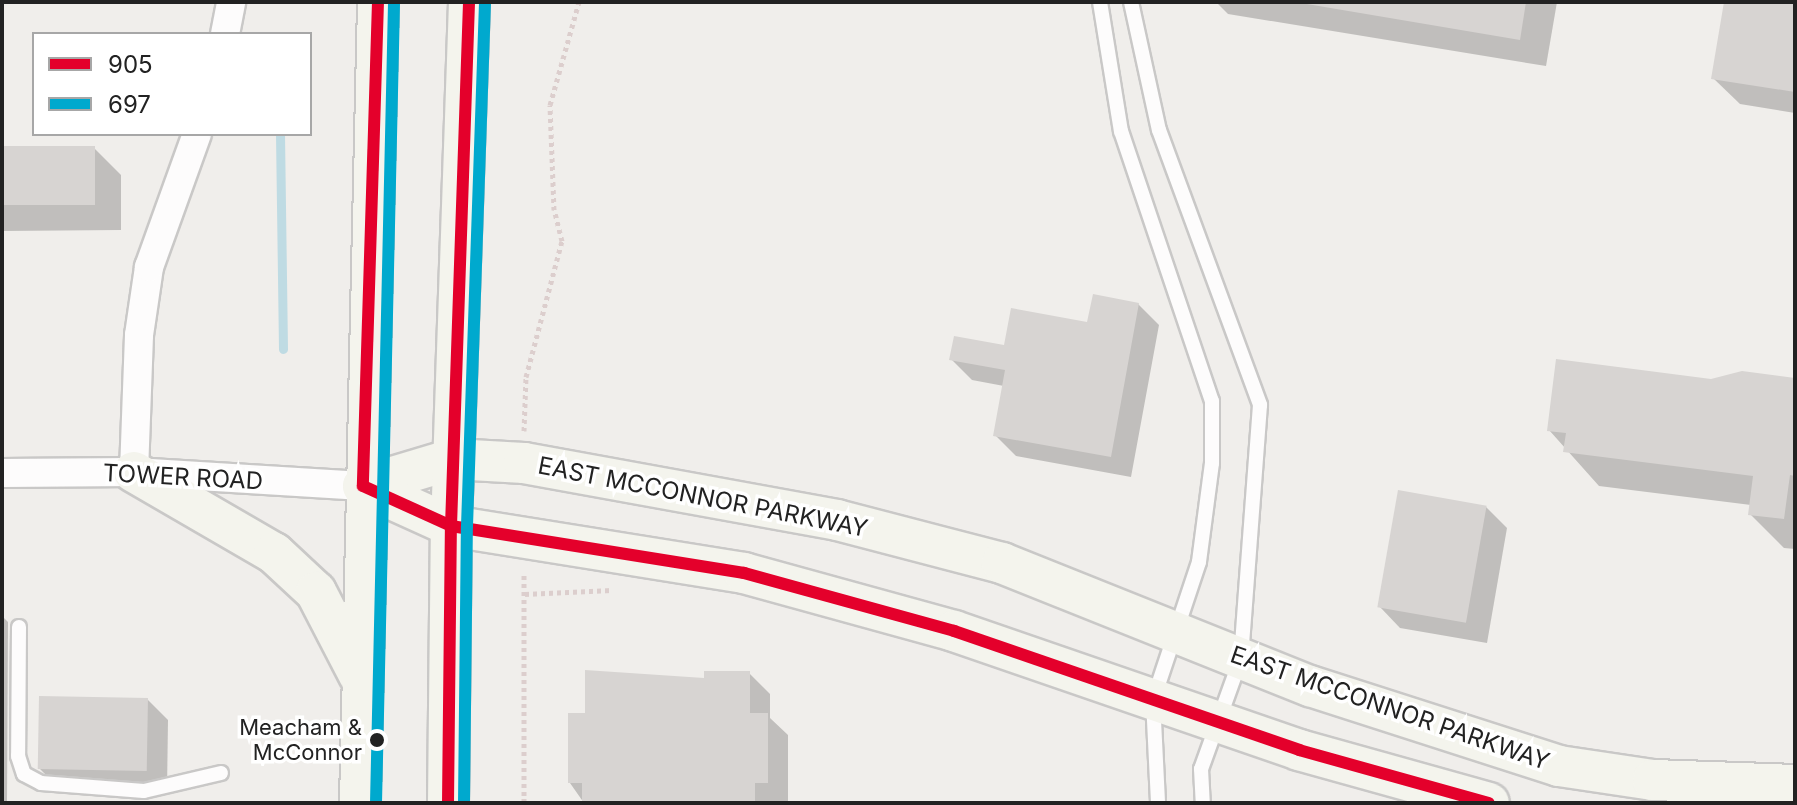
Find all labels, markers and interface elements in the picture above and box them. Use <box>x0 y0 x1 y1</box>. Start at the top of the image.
legend <box>32 32 312 136</box>
text: 905 <box>108 50 153 79</box>
text: 697 <box>108 90 151 119</box>
street label: EAST MCCONNOR PARKWAY <box>536 451 870 543</box>
street label: TOWER ROAD <box>102 458 264 496</box>
street label: EAST MCCONNOR PARKWAY <box>1227 640 1553 776</box>
place label: Meacham & McConnor <box>239 714 362 766</box>
marker: Meacham & McConnor <box>369 732 385 748</box>

